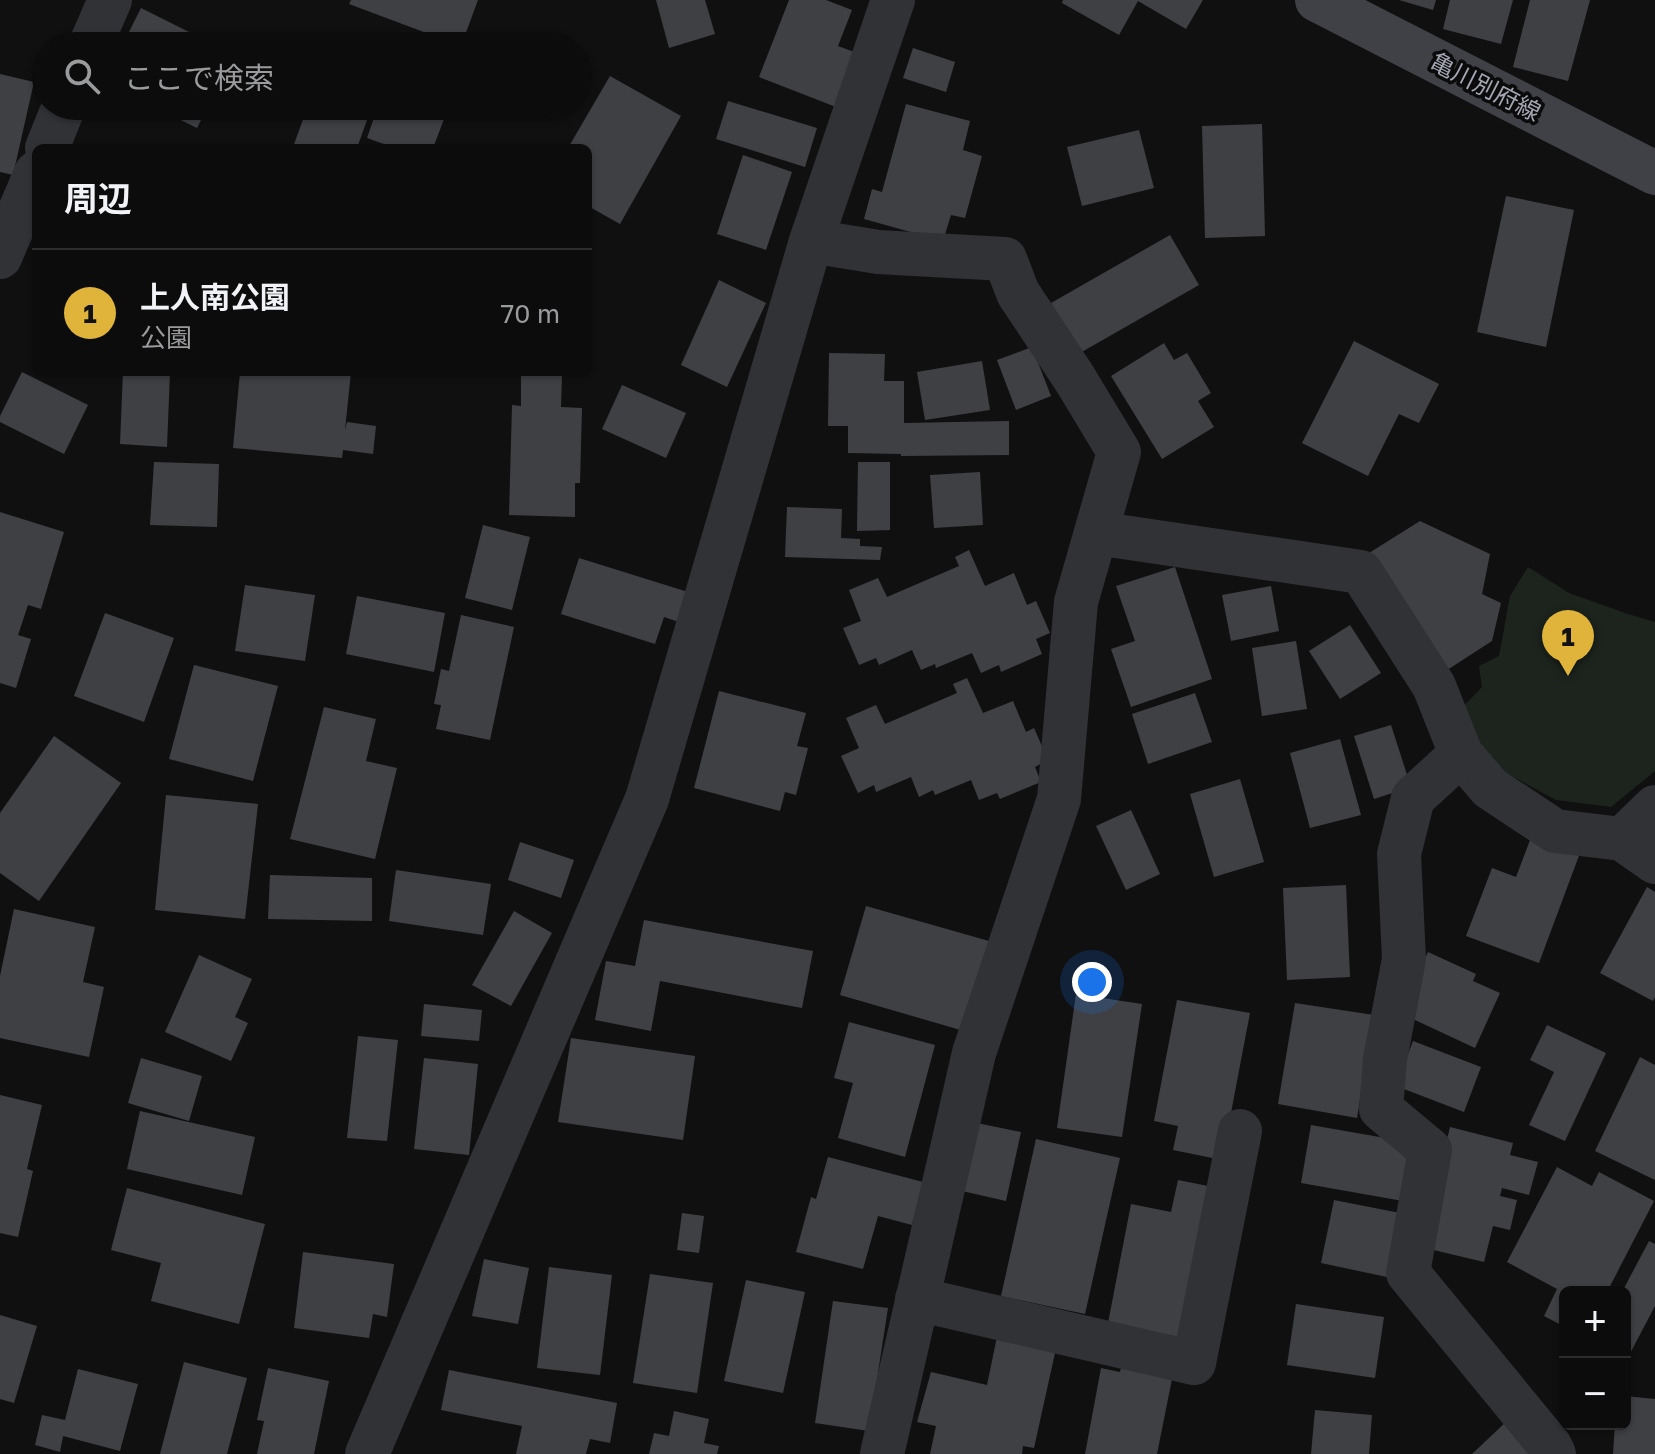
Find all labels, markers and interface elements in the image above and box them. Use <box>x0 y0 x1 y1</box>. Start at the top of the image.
search box <box>32 32 592 120</box>
street label: 亀川別府線 <box>1426 46 1546 126</box>
icon: search <box>60 54 104 98</box>
text: ここで検索 <box>124 60 274 96</box>
text: 周辺 <box>64 178 132 218</box>
text: 上人南公園 <box>140 279 290 315</box>
text: 1 <box>83 298 97 329</box>
text: 70 m <box>501 298 560 329</box>
text: 公園 <box>140 322 192 353</box>
pin: 1 <box>1542 610 1594 676</box>
your location <box>1072 962 1112 1002</box>
map controls <box>1559 1286 1631 1430</box>
button: + <box>1559 1286 1631 1358</box>
button: − <box>1559 1358 1631 1430</box>

